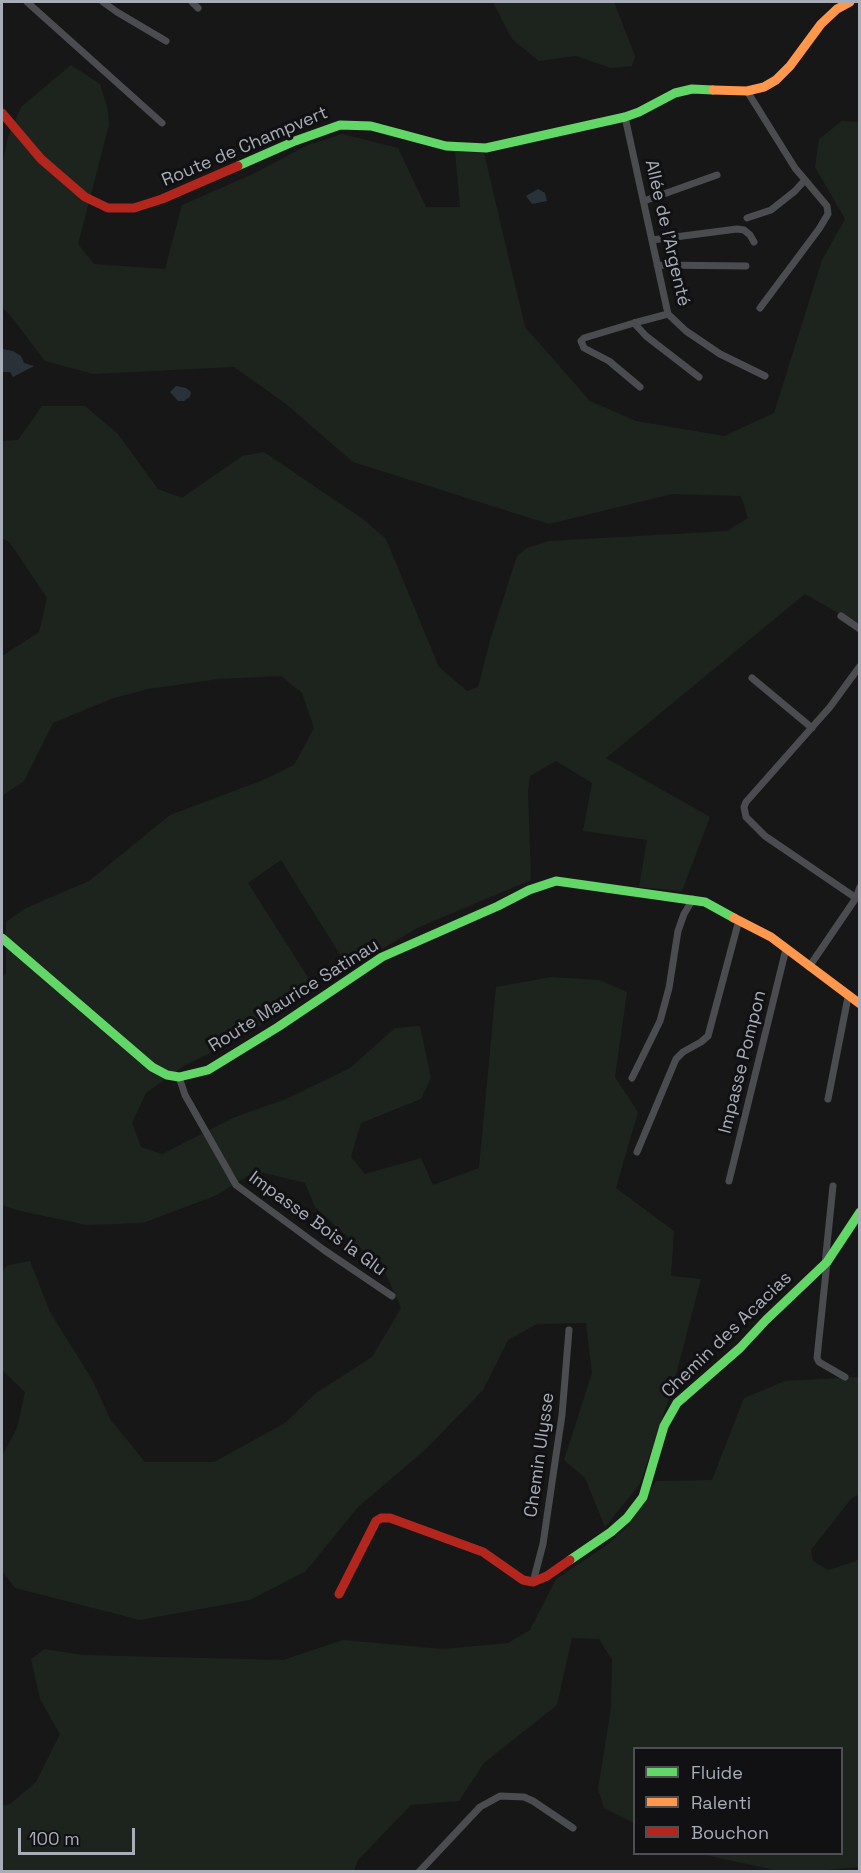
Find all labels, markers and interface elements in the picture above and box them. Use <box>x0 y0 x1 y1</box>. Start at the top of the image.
street label: Route de Champvert <box>159 102 331 192</box>
street label: Allée de l'Argenté <box>640 158 694 308</box>
street label: Route Maurice Satinau <box>205 935 383 1057</box>
street label: Impasse Pompon <box>715 988 771 1136</box>
street label: Impasse Bois la Glu <box>244 1167 390 1281</box>
street label: Chemin des Acacias <box>658 1267 796 1403</box>
street label: Chemin Ulysse <box>521 1391 559 1519</box>
legend <box>633 1747 843 1855</box>
text: Fluide <box>691 1761 743 1784</box>
text: Ralenti <box>691 1791 751 1814</box>
scale bar <box>21 1816 138 1854</box>
text: Bouchon <box>691 1821 769 1844</box>
text: 100 m <box>29 1827 80 1850</box>

